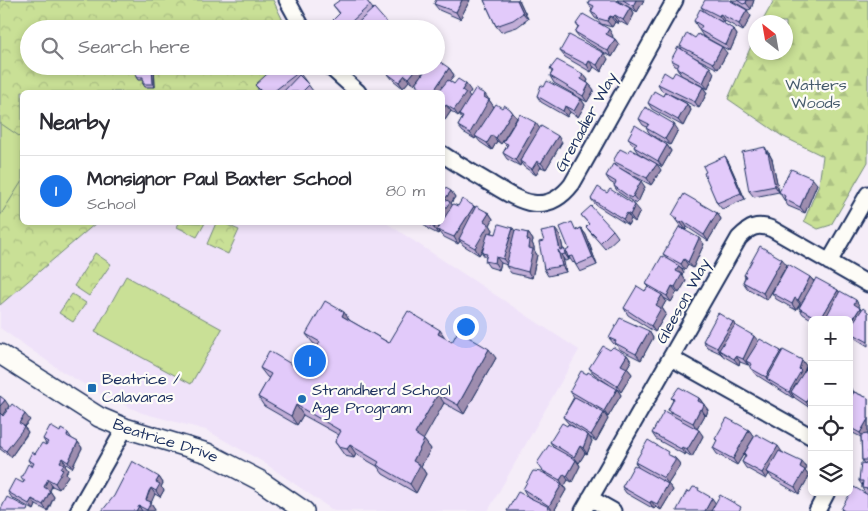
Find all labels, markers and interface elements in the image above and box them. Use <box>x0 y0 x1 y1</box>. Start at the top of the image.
north arrow <box>748 15 793 60</box>
search box <box>20 20 445 75</box>
icon: search <box>38 34 66 62</box>
text: Search here <box>78 34 190 61</box>
street label: Grenadier Way <box>549 68 624 176</box>
park label: Watters Woods <box>785 74 847 114</box>
text: Nearby <box>40 108 110 137</box>
text: Monsignor Paul Baxter School <box>87 166 352 193</box>
text: 1 <box>55 180 57 202</box>
text: 80 m <box>386 180 425 202</box>
text: School <box>87 193 136 215</box>
street label: Gleeson Way <box>651 254 716 348</box>
your location <box>453 314 479 340</box>
map controls <box>808 316 853 496</box>
button: + <box>808 316 853 361</box>
pin: 1 <box>294 342 326 380</box>
button: − <box>808 361 853 406</box>
place label: Beatrice / Calavaras <box>102 368 180 408</box>
place label: Strandherd School Age Program <box>312 379 451 420</box>
marker: Beatrice / Calavaras <box>86 382 98 394</box>
marker: Strandherd School Age Program <box>296 393 308 405</box>
button: locate <box>808 406 853 451</box>
street label: Beatrice Drive <box>109 413 223 468</box>
button: layers <box>808 451 853 496</box>

